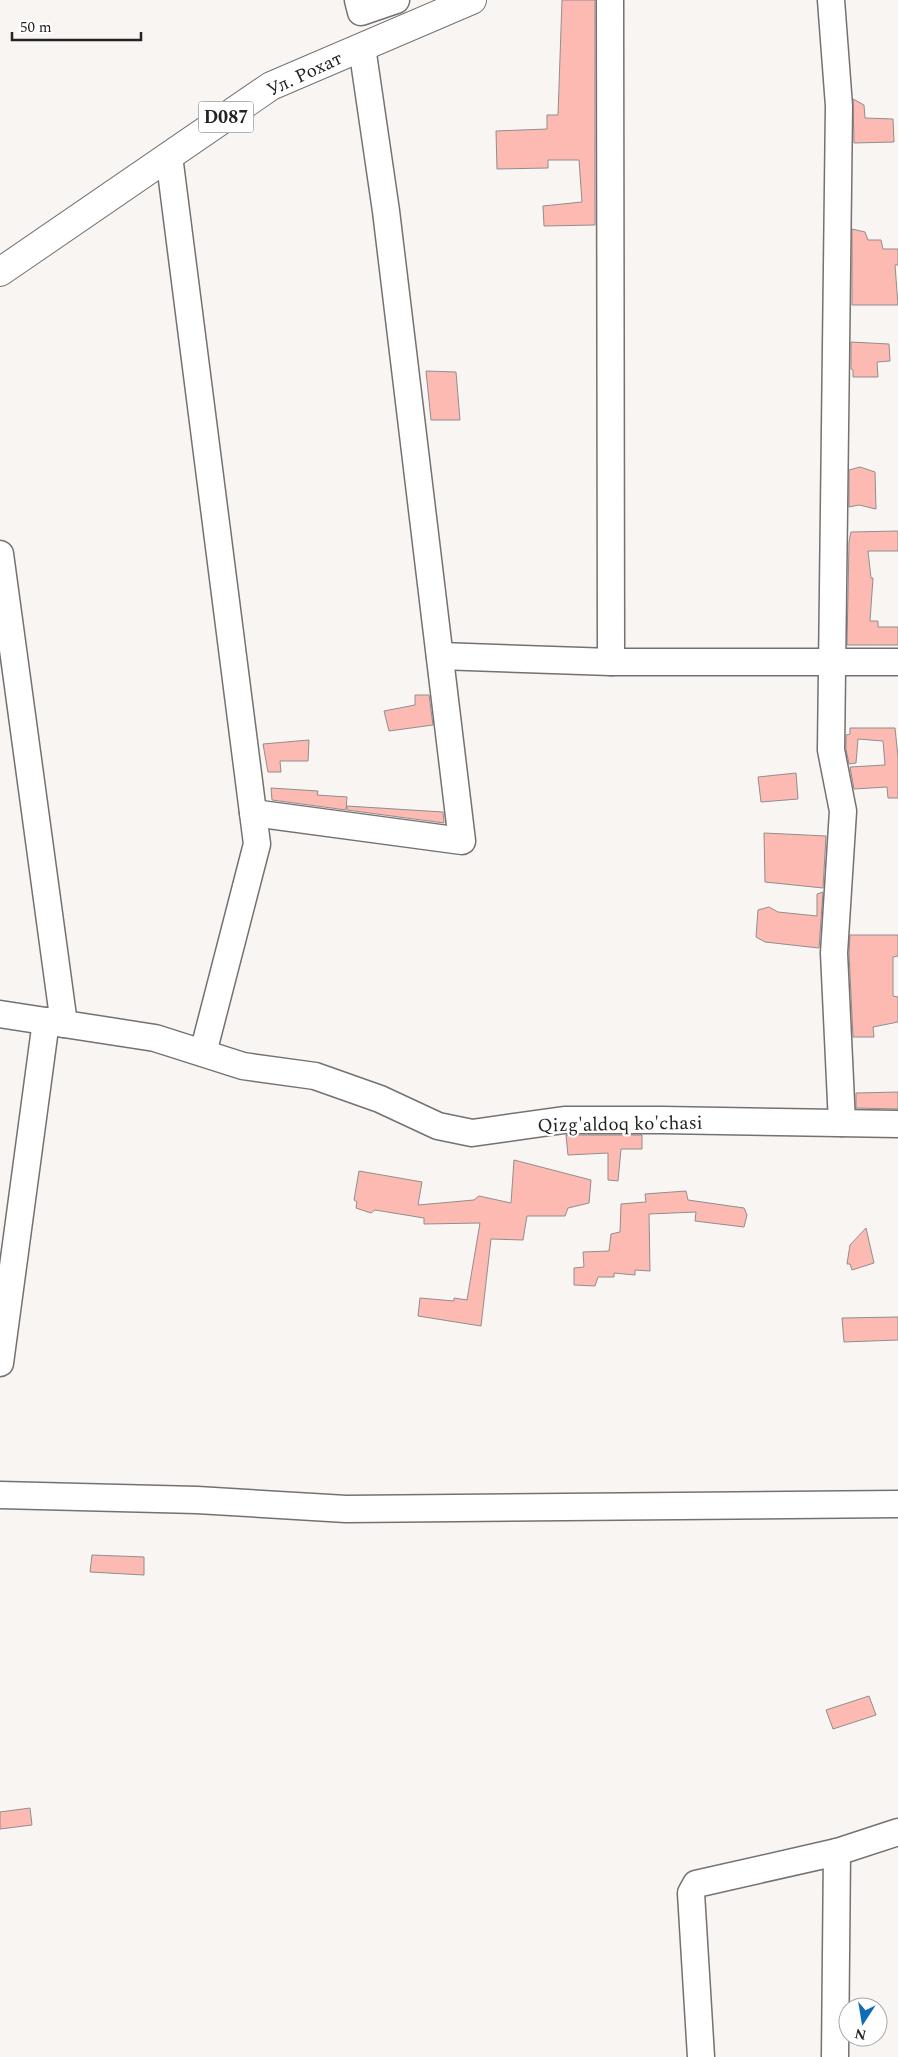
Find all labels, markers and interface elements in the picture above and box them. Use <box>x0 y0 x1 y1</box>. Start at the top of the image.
scale bar <box>12 10 141 42</box>
text: 50 m <box>20 16 52 39</box>
street label: Ул. Рохат <box>262 44 347 105</box>
road number: D087 <box>198 101 254 132</box>
street label: Qizg'aldoq ko'chasi <box>537 1109 703 1140</box>
north arrow <box>838 1997 888 2047</box>
text: N <box>853 2023 868 2046</box>

